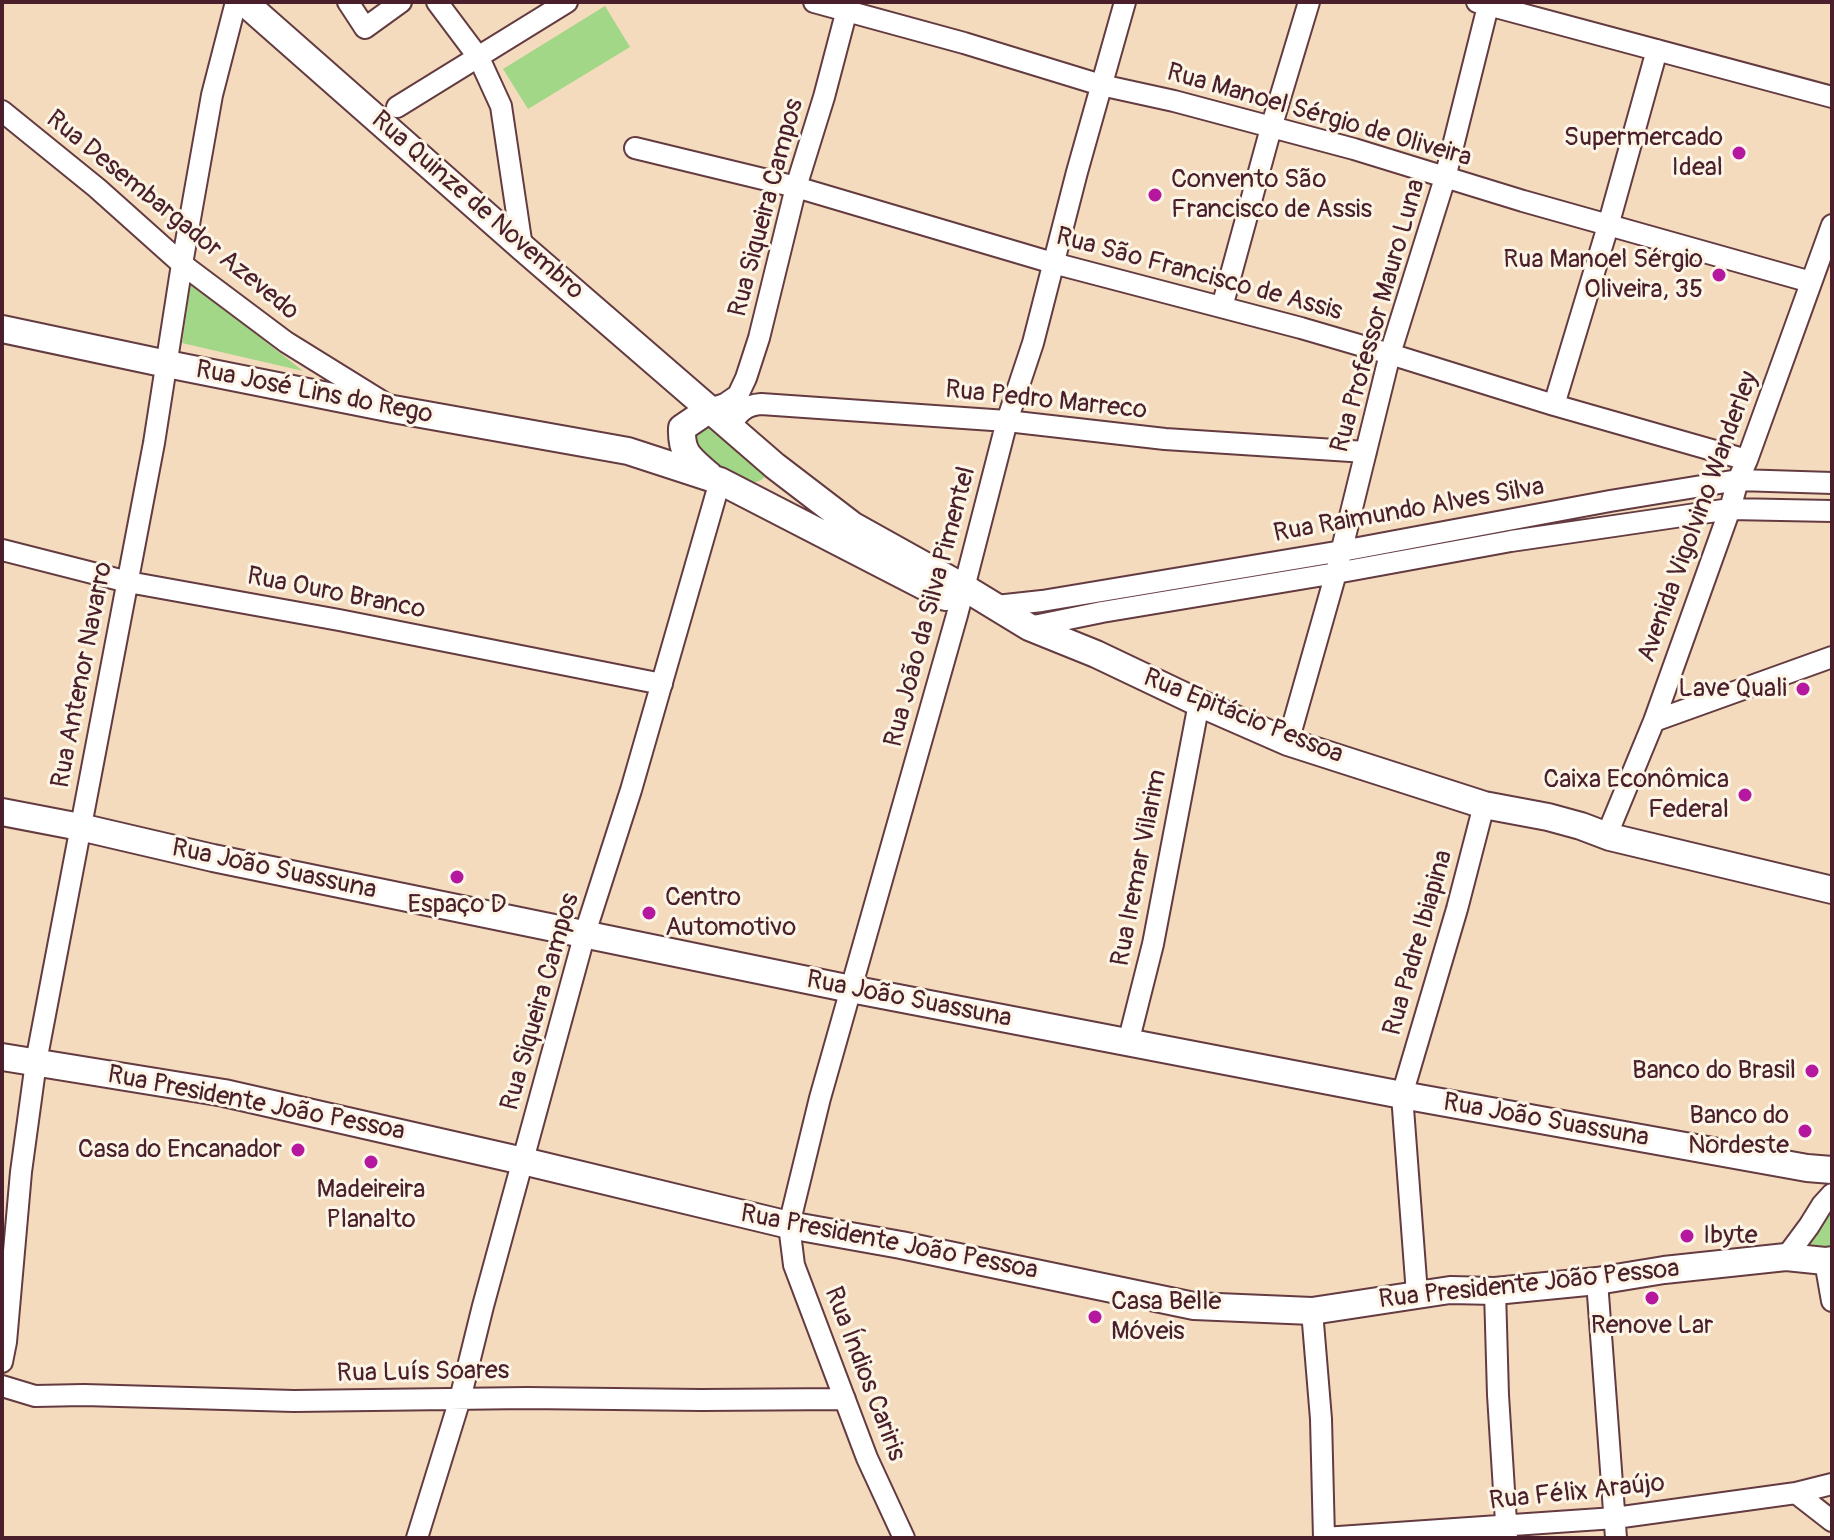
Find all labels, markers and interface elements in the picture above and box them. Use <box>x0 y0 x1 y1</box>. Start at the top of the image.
street label: Rua Manoel Sérgio de Oliveira <box>1163 58 1475 174</box>
street label: Rua Siqueira Campos <box>723 96 811 320</box>
street label: Rua Desembargador Azevedo <box>39 104 305 328</box>
street label: Rua Quinze de Novembro <box>364 105 590 307</box>
place label: Supermercado Ideal <box>1564 122 1723 184</box>
marker: Supermercado Ideal <box>1730 144 1748 162</box>
place label: Convento São Francisco de Assis <box>1171 164 1372 226</box>
street label: Rua Professor Mauro Luna <box>1325 176 1433 456</box>
marker: Convento São Francisco de Assis <box>1146 186 1164 204</box>
street label: Rua São Francisco de Assis <box>1052 222 1346 328</box>
place label: Rua Manoel Sérgio Oliveira, 35 <box>1503 244 1703 306</box>
marker: Rua Manoel Sérgio Oliveira, 35 <box>1710 266 1728 284</box>
street label: Rua José Lins do Rego <box>193 355 435 431</box>
street label: Avenida Vigolvino Wanderley <box>1632 367 1766 667</box>
street label: Rua Pedro Marreco <box>943 375 1149 427</box>
street label: Rua João da Silva Pimentel <box>879 463 983 751</box>
street label: Rua Raimundo Alves Silva <box>1271 472 1547 550</box>
street label: Rua Antenor Navarro <box>46 559 120 791</box>
street label: Rua Ouro Branco <box>244 561 428 627</box>
street label: Rua Epitácio Pessoa <box>1138 663 1348 771</box>
place label: Lave Quali <box>1678 673 1787 705</box>
marker: Lave Quali <box>1794 680 1812 698</box>
place label: Caixa Econômica Federal <box>1543 764 1729 826</box>
street label: Rua Iremar Vilarim <box>1106 767 1174 969</box>
marker: Caixa Econômica Federal <box>1736 786 1754 804</box>
street label: Rua João Suassuna <box>169 833 379 907</box>
street label: Rua Padre Ibiapina <box>1378 847 1460 1039</box>
marker: Espaço D <box>448 868 466 886</box>
place label: Centro Automotivo <box>665 882 796 944</box>
place label: Espaço D <box>408 889 506 921</box>
street label: Rua Siqueira Campos <box>495 890 587 1114</box>
marker: Centro Automotivo <box>640 904 658 922</box>
street label: Rua João Suassuna <box>804 965 1014 1035</box>
place label: Banco do Brasil <box>1632 1055 1796 1087</box>
street label: Rua Presidente João Pessoa <box>105 1060 407 1148</box>
marker: Banco do Brasil <box>1803 1062 1821 1080</box>
street label: Rua João Suassuna <box>1441 1088 1651 1154</box>
place label: Banco do Nordeste <box>1688 1100 1789 1162</box>
marker: Banco do Nordeste <box>1796 1122 1814 1140</box>
place label: Casa do Encanador <box>78 1134 282 1166</box>
marker: Casa do Encanador <box>289 1141 307 1159</box>
marker: Madeireira Planalto <box>362 1153 380 1171</box>
place label: Madeireira Planalto <box>317 1174 425 1236</box>
street label: Rua Presidente João Pessoa <box>738 1199 1040 1287</box>
place label: Ibyte <box>1703 1220 1757 1252</box>
marker: Ibyte <box>1678 1227 1696 1245</box>
street label: Rua Presidente João Pessoa <box>1377 1254 1681 1316</box>
street label: Rua Índios Cariris <box>816 1282 912 1466</box>
place label: Casa Belle Móveis <box>1111 1286 1221 1348</box>
marker: Renove Lar <box>1643 1289 1661 1307</box>
marker: Casa Belle Móveis <box>1086 1308 1104 1326</box>
place label: Renove Lar <box>1591 1310 1713 1342</box>
street label: Rua Luís Soares <box>336 1356 510 1390</box>
street label: Rua Félix Araújo <box>1488 1468 1666 1518</box>

